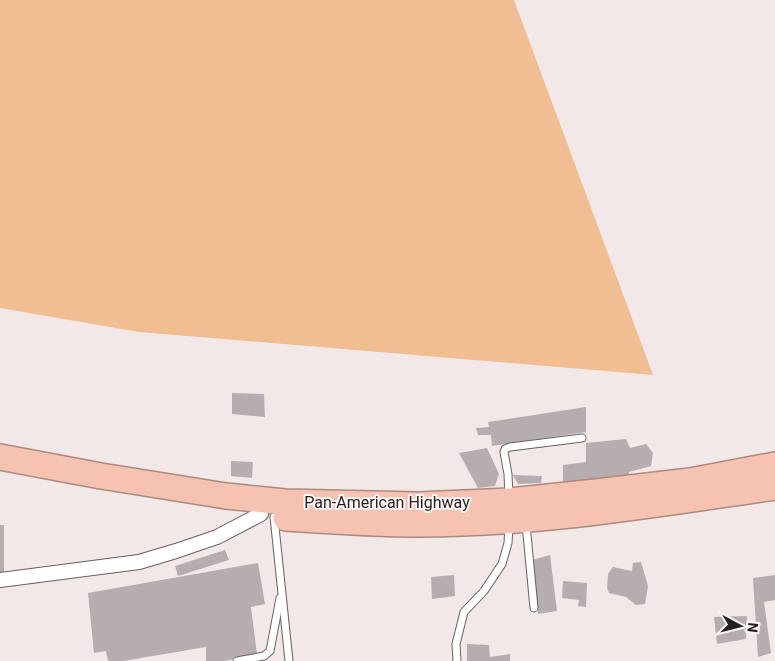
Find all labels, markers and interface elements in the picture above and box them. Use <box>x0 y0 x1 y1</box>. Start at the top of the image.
street label: Pan-American Highway <box>304 493 470 512</box>
north arrow <box>715 601 765 651</box>
text: N <box>744 622 761 633</box>

